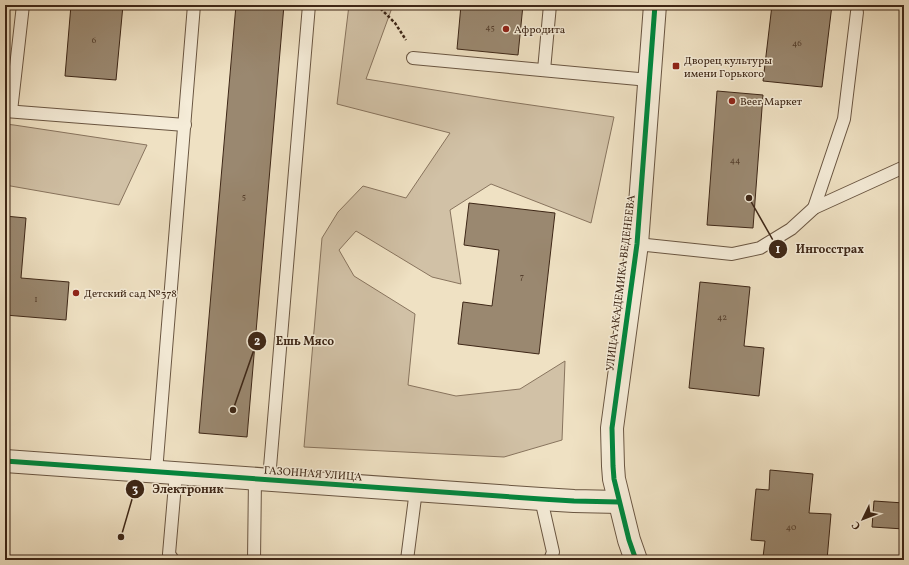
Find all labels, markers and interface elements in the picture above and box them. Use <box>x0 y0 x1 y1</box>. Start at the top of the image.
house number: 45 <box>485 21 495 34</box>
place label: Афродита <box>514 23 566 38</box>
marker: Афродита <box>501 24 511 34</box>
house number: 6 <box>92 34 97 47</box>
house number: 46 <box>792 37 802 50</box>
place label: Дворец культуры имени Горького <box>684 54 772 82</box>
marker: Дворец культуры имени Горького <box>671 61 681 71</box>
place label: Beer Маркет <box>740 95 803 110</box>
marker: Beer Маркет <box>727 96 737 106</box>
house number: 44 <box>730 154 740 167</box>
house number: 5 <box>242 190 246 203</box>
street label: УЛИЦА АКАДЕМИКА ВЕДЕНЕЕВА <box>603 194 640 372</box>
callout: Ингосстрах <box>768 237 872 261</box>
text: 1 <box>776 242 781 258</box>
text: Ингосстрах <box>796 242 864 258</box>
house number: 7 <box>520 270 524 283</box>
place label: Детский сад №378 <box>84 287 177 302</box>
marker: Детский сад №378 <box>71 288 81 298</box>
house number: 1 <box>34 293 38 306</box>
house number: 42 <box>717 311 727 324</box>
callout: Ешь Мясо <box>247 329 342 353</box>
text: 2 <box>254 334 260 350</box>
text: Ешь Мясо <box>276 334 334 350</box>
street label: ГАЗОННАЯ УЛИЦА <box>263 464 363 485</box>
callout: Электроник <box>125 477 232 501</box>
text: 3 <box>132 482 138 498</box>
text: Электроник <box>152 482 224 498</box>
north arrow <box>843 499 883 539</box>
text: С <box>849 517 865 533</box>
house number: 40 <box>786 521 797 534</box>

